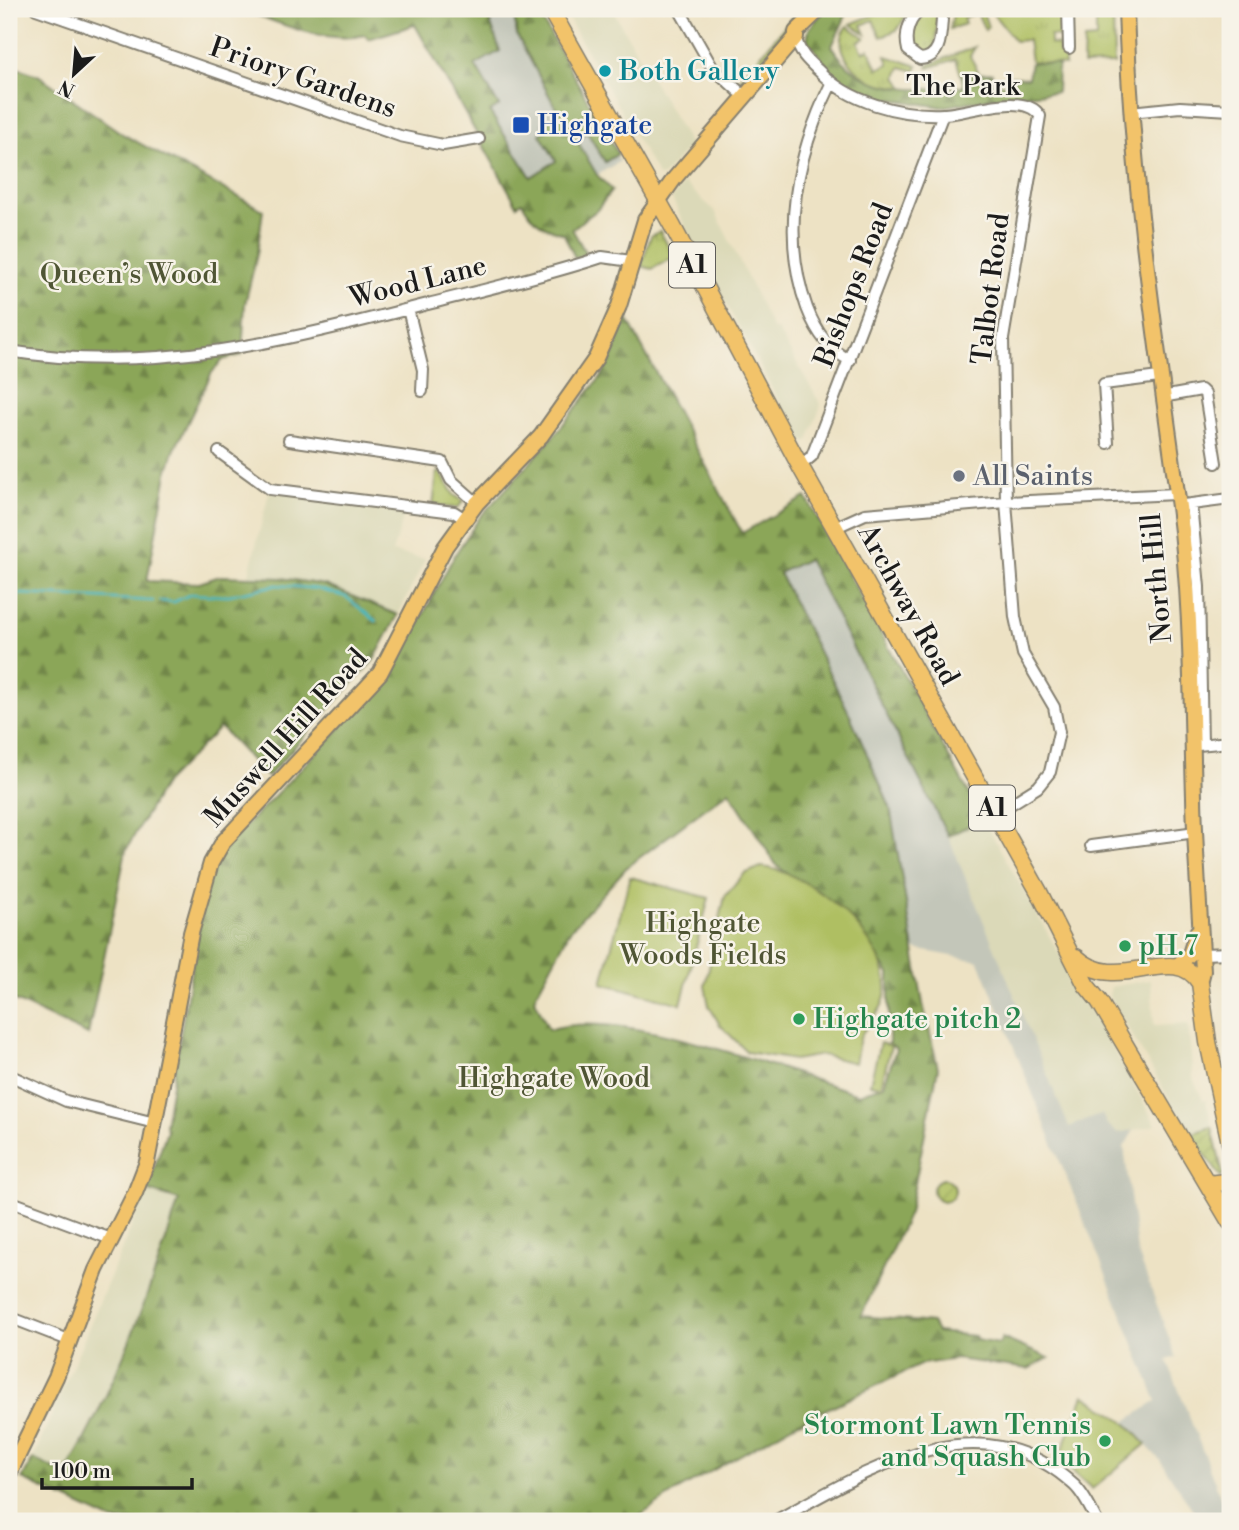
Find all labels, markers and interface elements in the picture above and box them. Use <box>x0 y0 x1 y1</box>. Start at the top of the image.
street label: Priory Gardens <box>205 30 401 126</box>
north arrow <box>38 38 108 108</box>
place label: Both Gallery <box>618 54 780 89</box>
marker: Both Gallery <box>597 63 613 79</box>
street label: The Park <box>906 69 1021 104</box>
text: N <box>55 74 79 102</box>
place label: Highgate <box>537 108 652 143</box>
marker: Highgate <box>511 115 531 135</box>
street label: Bishops Road <box>806 198 901 373</box>
street label: Talbot Road <box>964 211 1018 367</box>
road number: A1 <box>669 242 715 288</box>
street label: Wood Lane <box>345 248 490 316</box>
park label: Queen’s Wood <box>40 257 218 292</box>
place label: All Saints <box>972 459 1093 494</box>
marker: All Saints <box>951 468 967 484</box>
street label: North Hill <box>1134 512 1180 644</box>
street label: Archway Road <box>849 517 967 692</box>
street label: Muswell Hill Road <box>197 641 375 834</box>
road number: A1 <box>969 786 1015 830</box>
park label: Highgate Woods Fields <box>619 906 786 973</box>
place label: pH.7 <box>1139 929 1198 964</box>
marker: pH.7 <box>1117 938 1133 954</box>
place label: Highgate pitch 2 <box>813 1002 1021 1037</box>
marker: Highgate pitch 2 <box>791 1011 807 1027</box>
park label: Highgate Wood <box>458 1061 650 1096</box>
place label: Stormont Lawn Tennis and Squash Club <box>804 1408 1091 1475</box>
marker: Stormont Lawn Tennis and Squash Club <box>1097 1433 1113 1449</box>
scale bar <box>42 1446 192 1490</box>
text: 100 m <box>52 1459 111 1485</box>

